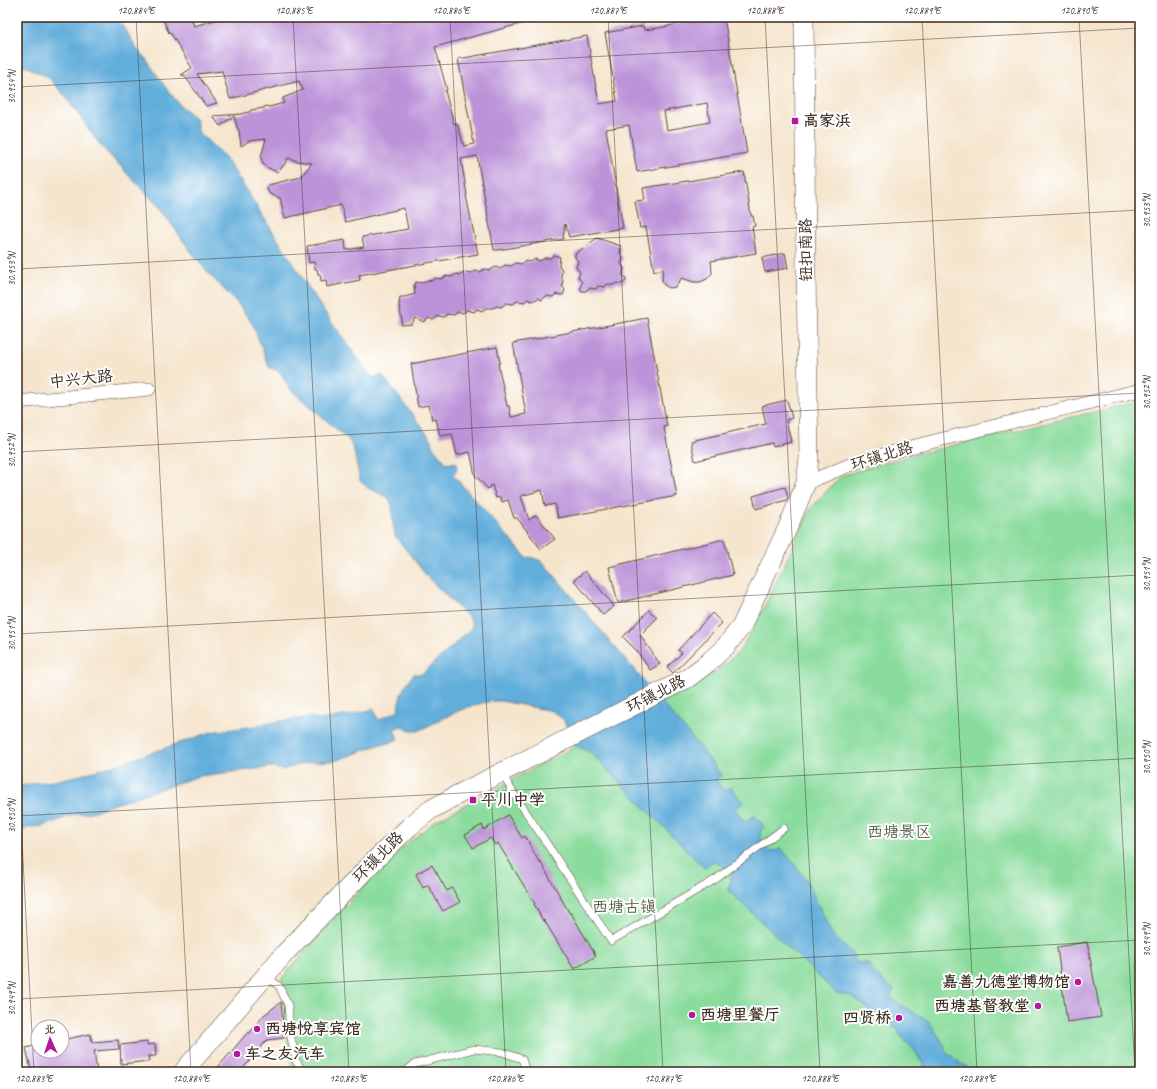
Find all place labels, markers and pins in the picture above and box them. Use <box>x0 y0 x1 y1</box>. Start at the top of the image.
place label: 高家浜 <box>803 111 851 131</box>
marker: 高家浜 <box>790 116 800 126</box>
place label: 平川中学 <box>481 790 545 810</box>
marker: 平川中学 <box>468 795 478 805</box>
place label: 嘉善九德堂博物馆 <box>942 972 1070 992</box>
marker: 嘉善九德堂博物馆 <box>1073 977 1083 987</box>
place label: 西塘基督教堂 <box>934 996 1030 1016</box>
marker: 西塘基督教堂 <box>1033 1001 1043 1011</box>
place label: 西塘里餐厅 <box>700 1005 780 1025</box>
place label: 四贤桥 <box>843 1008 891 1028</box>
marker: 西塘里餐厅 <box>687 1010 697 1020</box>
marker: 四贤桥 <box>894 1013 904 1023</box>
place label: 西塘悦享宾馆 <box>265 1019 361 1039</box>
marker: 西塘悦享宾馆 <box>252 1024 262 1034</box>
place label: 车之友汽车 <box>245 1044 325 1064</box>
marker: 车之友汽车 <box>232 1049 242 1059</box>

